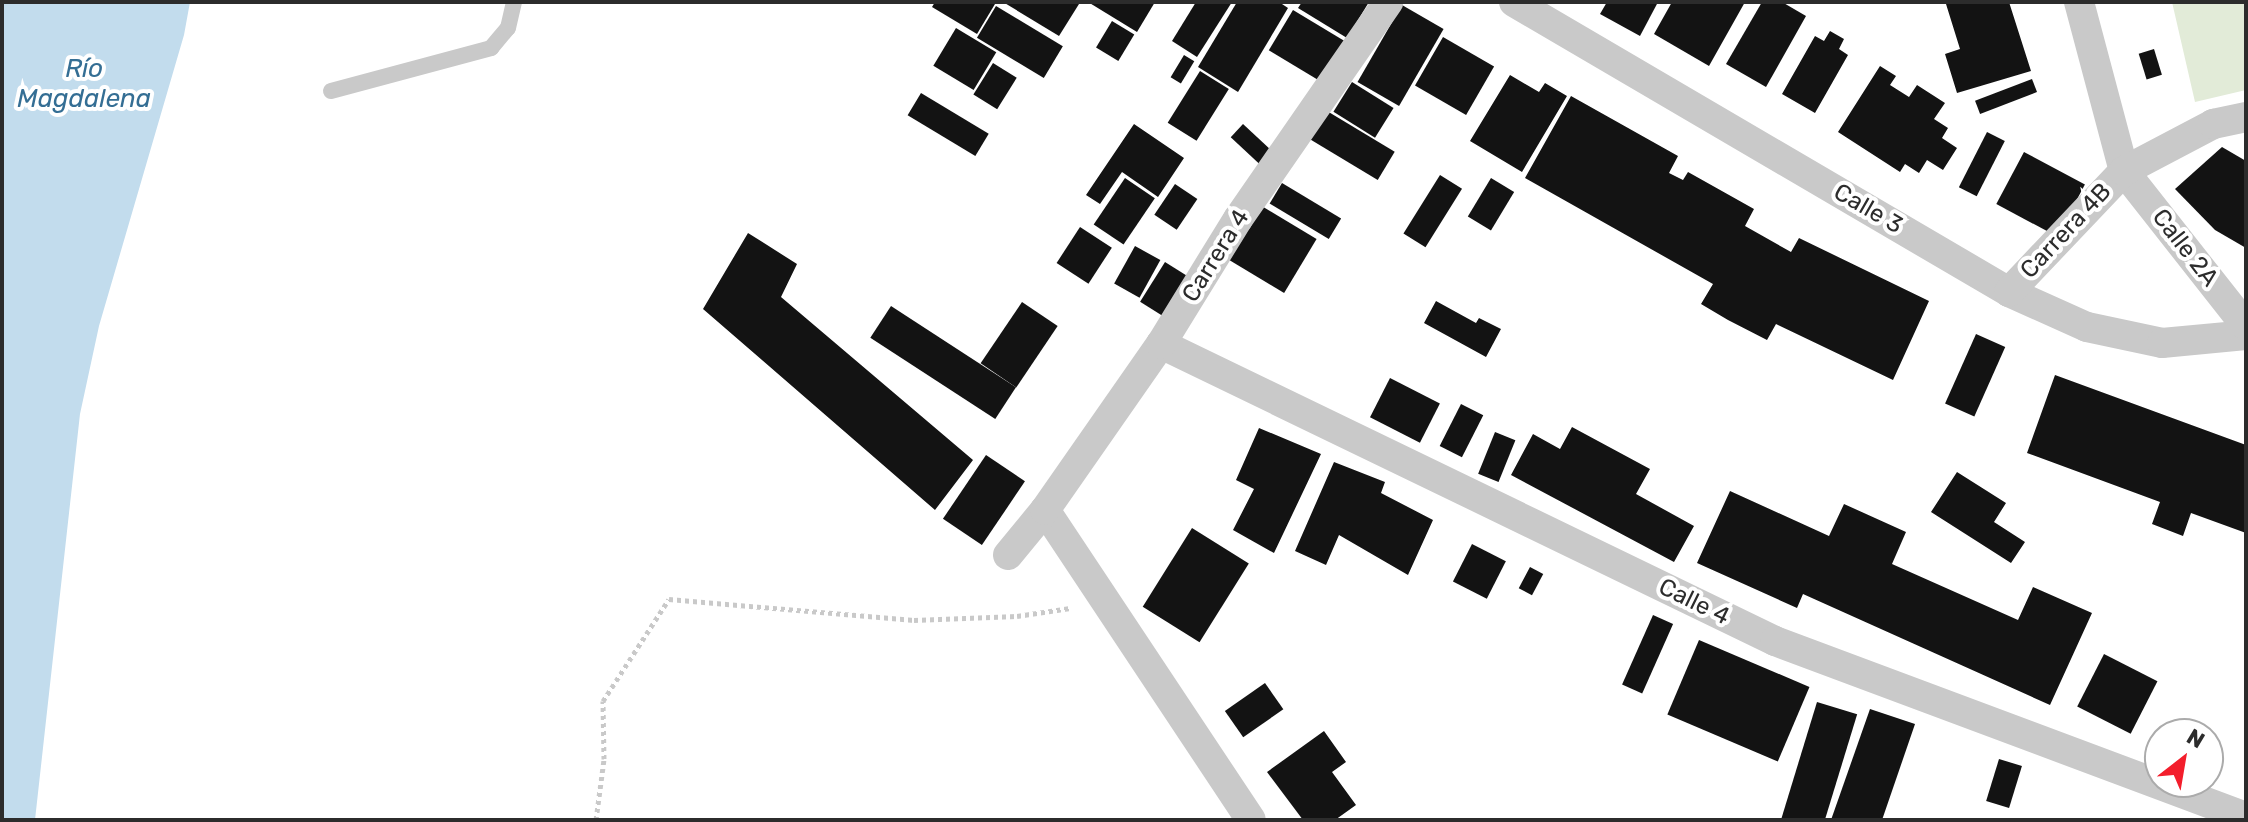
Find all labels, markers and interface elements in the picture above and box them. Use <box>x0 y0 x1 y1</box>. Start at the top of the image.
water label: Río Magdalena <box>17 53 151 114</box>
street label: Carrera 4B <box>2015 177 2117 285</box>
street label: Calle 3 <box>1828 178 1908 240</box>
street label: Carrera 4 <box>1176 204 1256 308</box>
street label: Calle 2A <box>2146 204 2224 292</box>
street label: Calle 4 <box>1654 573 1734 631</box>
north arrow <box>2144 718 2224 798</box>
text: N <box>2182 723 2209 754</box>

